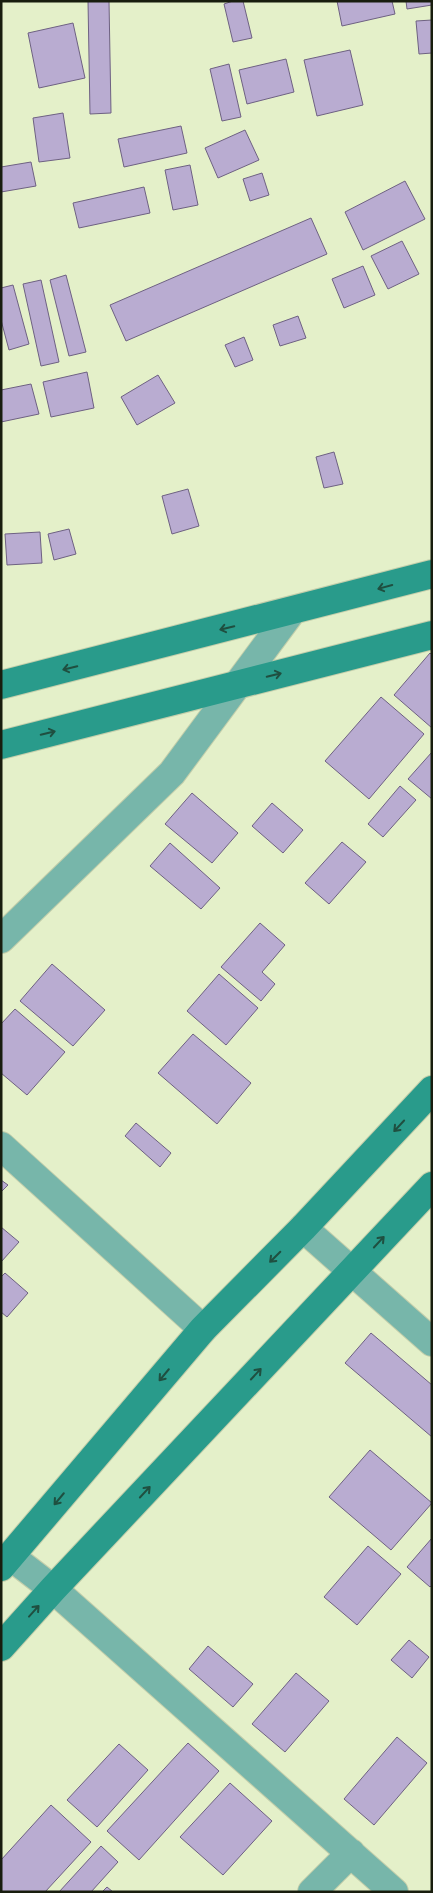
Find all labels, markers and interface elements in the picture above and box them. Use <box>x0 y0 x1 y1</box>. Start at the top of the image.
one-way arrow <box>377 582 393 592</box>
one-way arrow <box>220 623 236 633</box>
one-way arrow <box>62 664 78 673</box>
one-way arrow <box>265 670 281 679</box>
one-way arrow <box>40 728 56 737</box>
one-way arrow <box>393 1120 404 1133</box>
one-way arrow <box>373 1236 385 1249</box>
one-way arrow <box>269 1251 281 1263</box>
one-way arrow <box>250 1367 262 1380</box>
one-way arrow <box>158 1369 170 1382</box>
one-way arrow <box>139 1485 151 1498</box>
one-way arrow <box>53 1493 64 1506</box>
one-way arrow <box>28 1604 39 1617</box>

